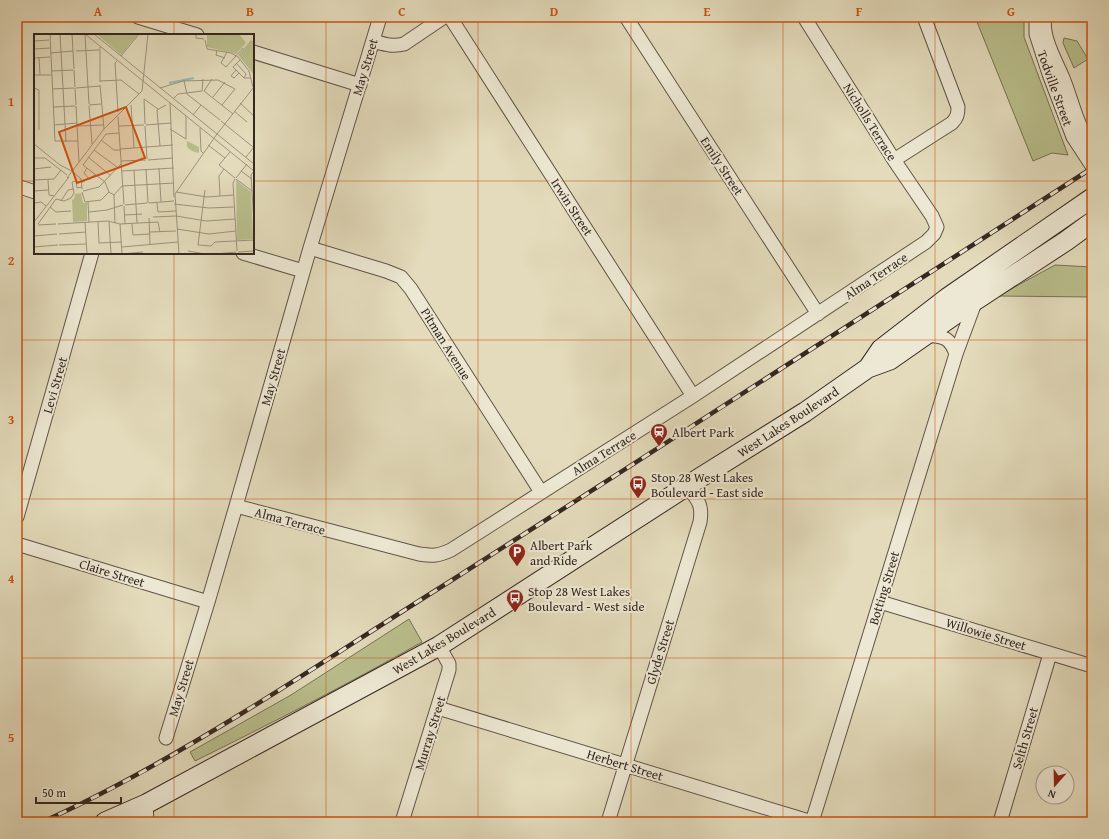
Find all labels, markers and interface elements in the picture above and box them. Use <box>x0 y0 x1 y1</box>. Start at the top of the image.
text: A <box>94 2 103 21</box>
text: B <box>246 2 254 21</box>
text: C <box>398 2 406 21</box>
text: D <box>550 2 558 21</box>
text: E <box>704 2 711 21</box>
text: F <box>856 2 863 21</box>
text: G <box>1007 2 1015 21</box>
inset map <box>34 34 254 254</box>
street label: May Street <box>347 36 383 98</box>
street label: Todville Street <box>1032 47 1078 129</box>
street label: Nicholls Terrace <box>839 79 901 165</box>
text: 1 <box>8 92 14 111</box>
street label: Emily Street <box>696 133 748 199</box>
street label: Irwin Street <box>546 174 598 240</box>
street label: Alma Terrace <box>841 248 911 304</box>
text: 2 <box>8 251 15 270</box>
street label: Pitman Avenue <box>416 304 476 384</box>
street label: May Street <box>256 346 290 408</box>
street label: Levi Street <box>38 354 72 416</box>
street label: West Lakes Boulevard <box>734 382 843 462</box>
text: 3 <box>8 410 14 429</box>
station icon: Albert Park <box>649 422 669 447</box>
place label: Albert Park <box>672 423 735 442</box>
street label: Alma Terrace <box>568 426 640 480</box>
place label: Stop 28 West Lakes Boulevard - East side <box>651 468 764 502</box>
bus stop icon: Stop 28 West Lakes Boulevard - East side <box>628 474 648 499</box>
street label: Alma Terrace <box>252 502 328 540</box>
place label: Albert Park and Ride <box>530 536 593 570</box>
parking icon: Albert Park and Ride <box>507 542 527 567</box>
street label: Botting Street <box>864 548 904 627</box>
street label: Claire Street <box>77 554 147 592</box>
text: 4 <box>8 569 15 588</box>
place label: Stop 28 West Lakes Boulevard - West side <box>528 582 645 616</box>
bus stop icon: Stop 28 West Lakes Boulevard - West side <box>505 588 525 613</box>
street label: West Lakes Boulevard <box>389 603 499 679</box>
street label: Willowie Street <box>943 613 1029 655</box>
street label: Glyde Street <box>641 617 679 687</box>
street label: May Street <box>163 657 199 719</box>
street label: Murray Street <box>410 693 450 772</box>
street label: Selth Street <box>1007 704 1043 771</box>
text: 5 <box>8 728 15 747</box>
street label: Herbert Street <box>585 744 666 786</box>
north arrow <box>1035 765 1075 805</box>
scale bar <box>36 779 121 805</box>
text: 50 m <box>42 784 66 801</box>
text: N <box>1045 785 1058 803</box>

